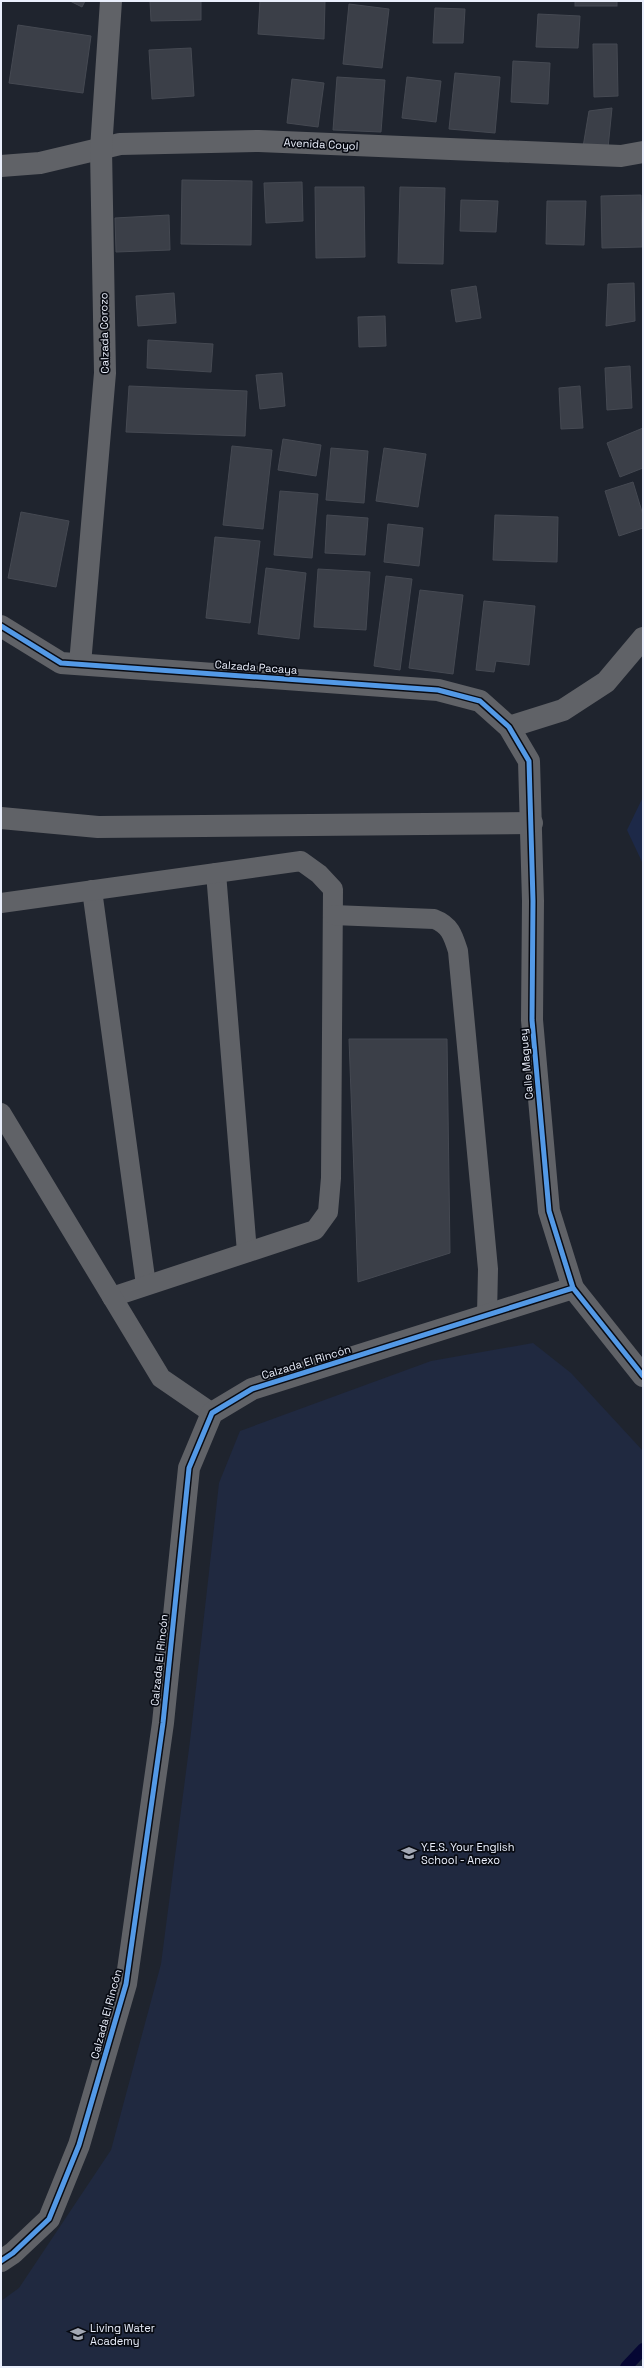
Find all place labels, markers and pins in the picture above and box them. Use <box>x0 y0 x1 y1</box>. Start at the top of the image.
place label: Y.E.S. Your English School - Anexo <box>421 1840 514 1867</box>
school or university icon: Y.E.S. Your English School - Anexo <box>400 1844 418 1862</box>
place label: Living Water Academy <box>90 2321 155 2348</box>
school or university icon: Living Water Academy <box>69 2325 87 2343</box>

